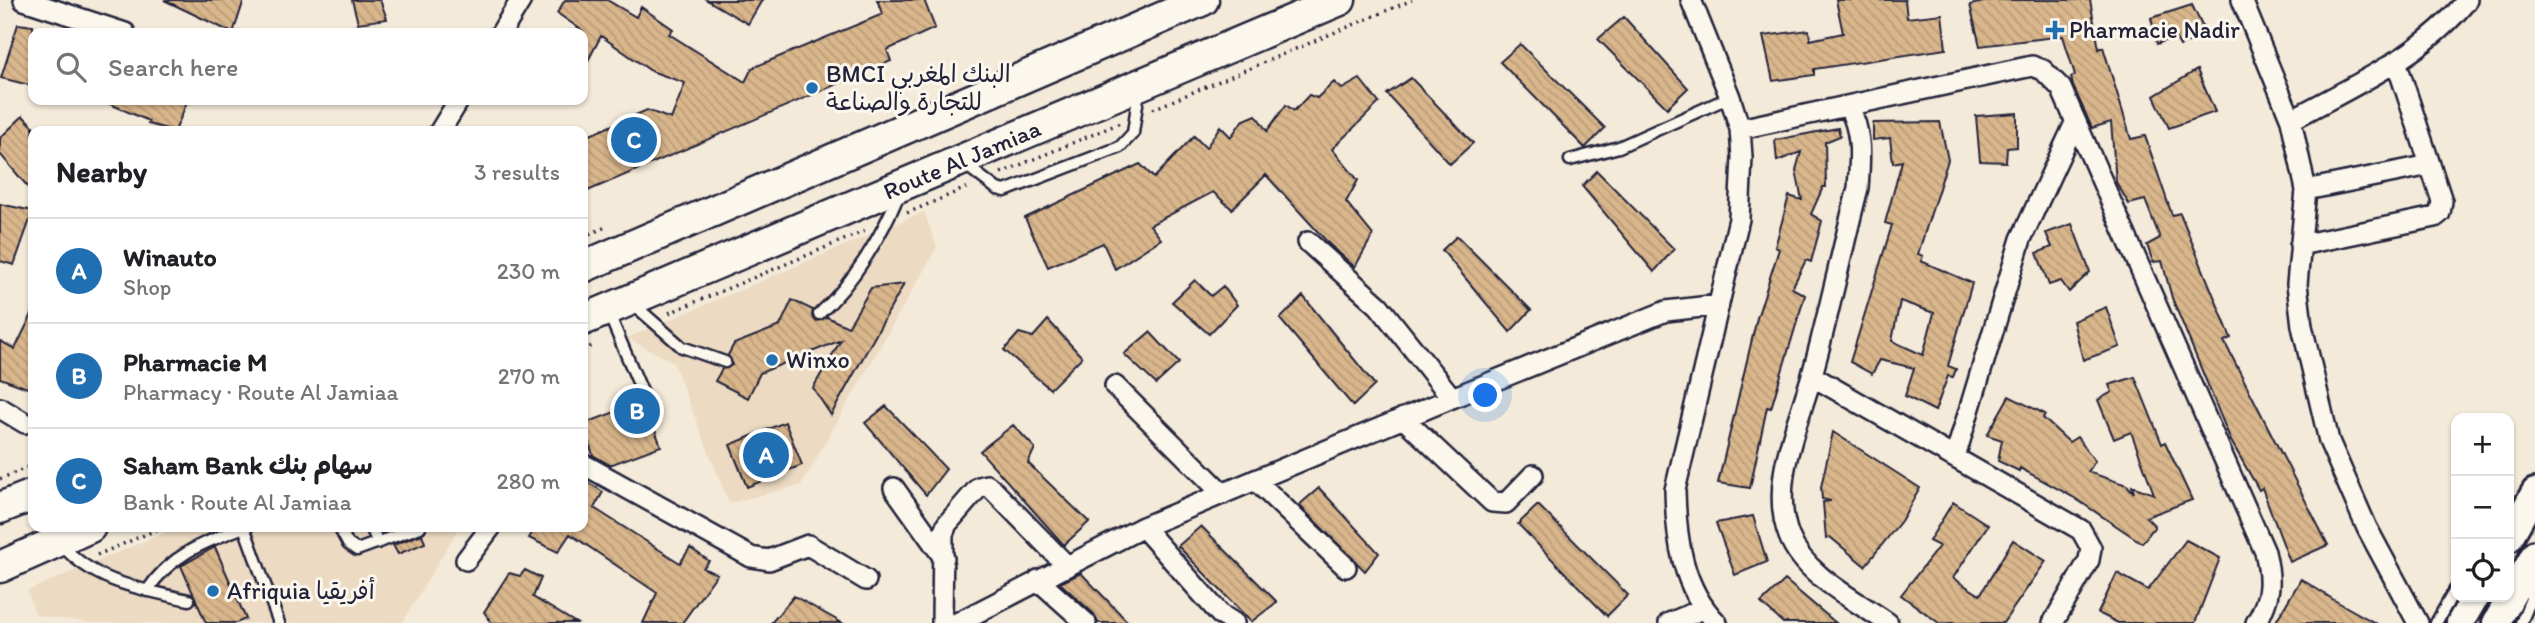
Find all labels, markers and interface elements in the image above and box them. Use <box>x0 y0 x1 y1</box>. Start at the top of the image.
place label: Pharmacie Nadir <box>2069 15 2240 44</box>
marker: Pharmacie Nadir <box>2047 22 2063 38</box>
search box <box>28 28 588 105</box>
icon: search <box>52 48 90 86</box>
text: Search here <box>108 51 238 83</box>
place label: BMCI البنك المغربي للتجارة والصناعة <box>826 59 1011 116</box>
marker: BMCI البنك المغربي للتجارة والصناعة <box>804 80 820 96</box>
street label: Route Al Jamiaa <box>879 113 1045 206</box>
pin: C <box>611 114 657 166</box>
text: Nearby <box>56 153 147 190</box>
text: 3 results <box>474 158 560 186</box>
text: Winauto <box>123 241 217 273</box>
text: A <box>72 257 86 285</box>
text: 230 m <box>497 257 560 285</box>
text: Shop <box>123 273 171 301</box>
place label: Winxo <box>786 345 850 374</box>
text: Pharmacie M <box>123 346 267 378</box>
marker: Winxo <box>764 352 780 368</box>
text: B <box>72 362 86 390</box>
text: 270 m <box>498 362 560 390</box>
text: Pharmacy · Route Al Jamiaa <box>123 378 399 406</box>
your location <box>1468 378 1502 412</box>
pin: B <box>614 385 660 437</box>
map controls <box>2451 413 2514 602</box>
button: + <box>2451 413 2514 476</box>
pin: A <box>743 429 789 481</box>
text: Saham Bank سهام بنك <box>123 449 373 481</box>
text: C <box>72 467 86 495</box>
text: 280 m <box>497 467 560 495</box>
button: − <box>2451 476 2514 539</box>
text: Bank · Route Al Jamiaa <box>123 488 352 516</box>
button: locate <box>2451 539 2514 602</box>
place label: Afriquia أفريقيا <box>227 576 375 605</box>
marker: Afriquia أفريقيا <box>205 583 221 599</box>

